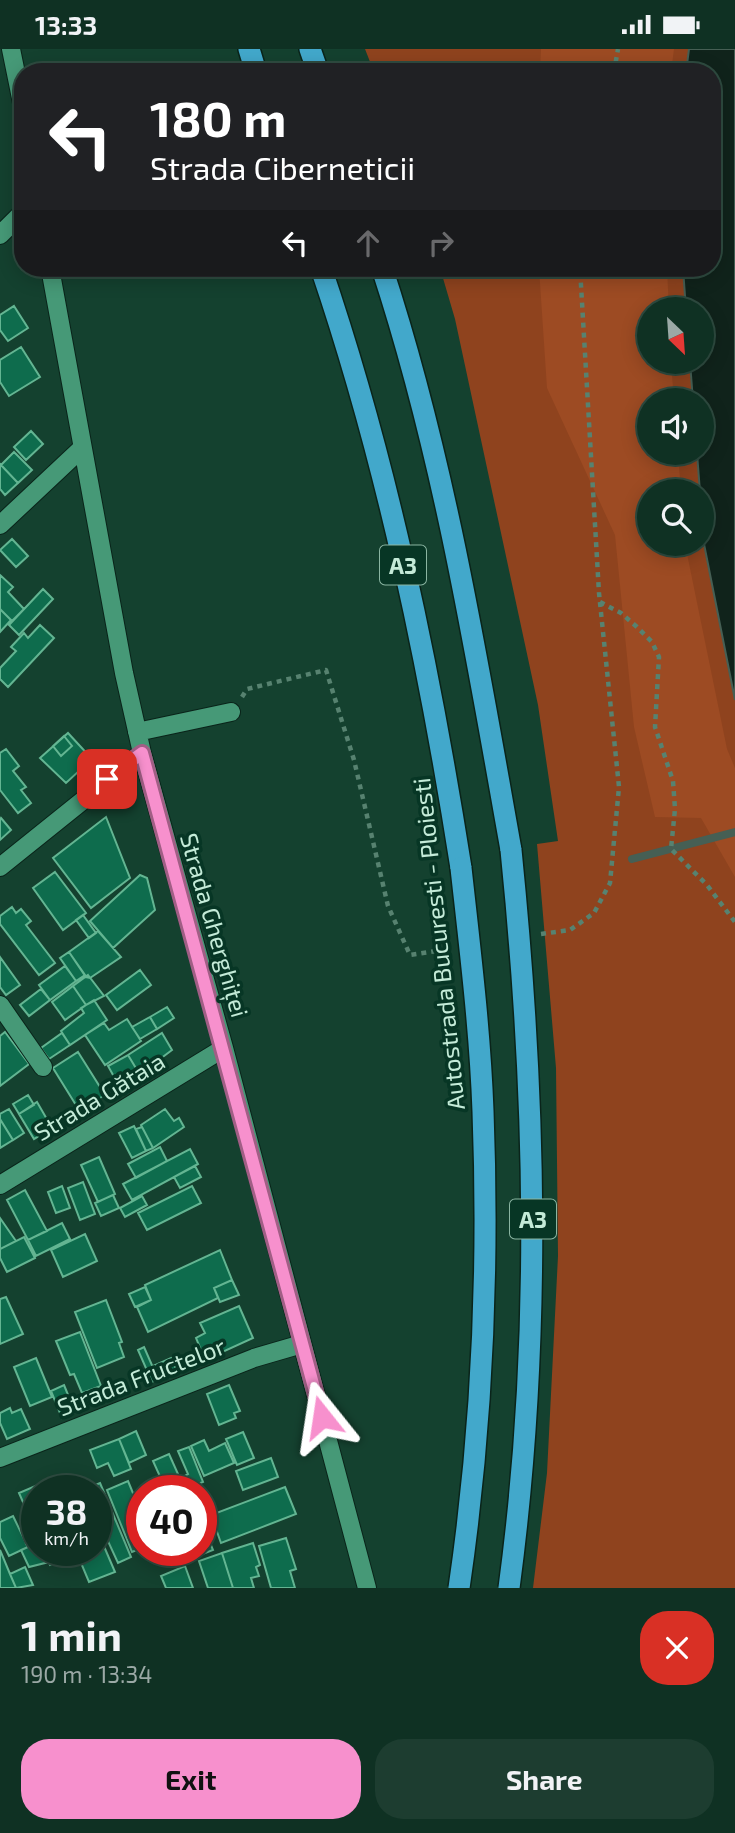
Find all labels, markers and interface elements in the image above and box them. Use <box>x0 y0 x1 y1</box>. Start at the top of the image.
text: 13:33 <box>35 9 97 40</box>
text: 180 m <box>150 88 286 147</box>
icon: left <box>35 91 126 182</box>
text: Strada Ciberneticii <box>150 148 415 186</box>
icon: left <box>276 224 314 262</box>
icon: ahead <box>349 224 387 262</box>
icon: right <box>422 224 460 262</box>
north arrow <box>637 297 714 375</box>
map controls <box>637 297 714 556</box>
button: sound <box>637 388 714 465</box>
button: search <box>637 479 714 556</box>
road number: A3 <box>380 545 426 585</box>
pin <box>77 749 137 809</box>
icon: arrive <box>88 760 126 798</box>
street label: Autostrada Bucuresti - Ploiesti <box>406 777 470 1111</box>
street label: Strada Gherghiței <box>173 830 255 1021</box>
street label: Strada Gătaia <box>28 1046 170 1146</box>
road number: A3 <box>510 1199 556 1239</box>
street label: Strada Fructelor <box>53 1331 229 1421</box>
position arrow <box>285 1380 359 1454</box>
speed limit sign: 40 <box>126 1475 217 1566</box>
text: 38 <box>46 1490 87 1532</box>
text: km/h <box>44 1527 89 1549</box>
text: 1 min <box>21 1609 122 1659</box>
button: close <box>640 1611 714 1685</box>
text: 190 m · 13:34 <box>21 1660 152 1688</box>
button: Exit <box>21 1739 361 1819</box>
button: Share <box>375 1739 714 1819</box>

